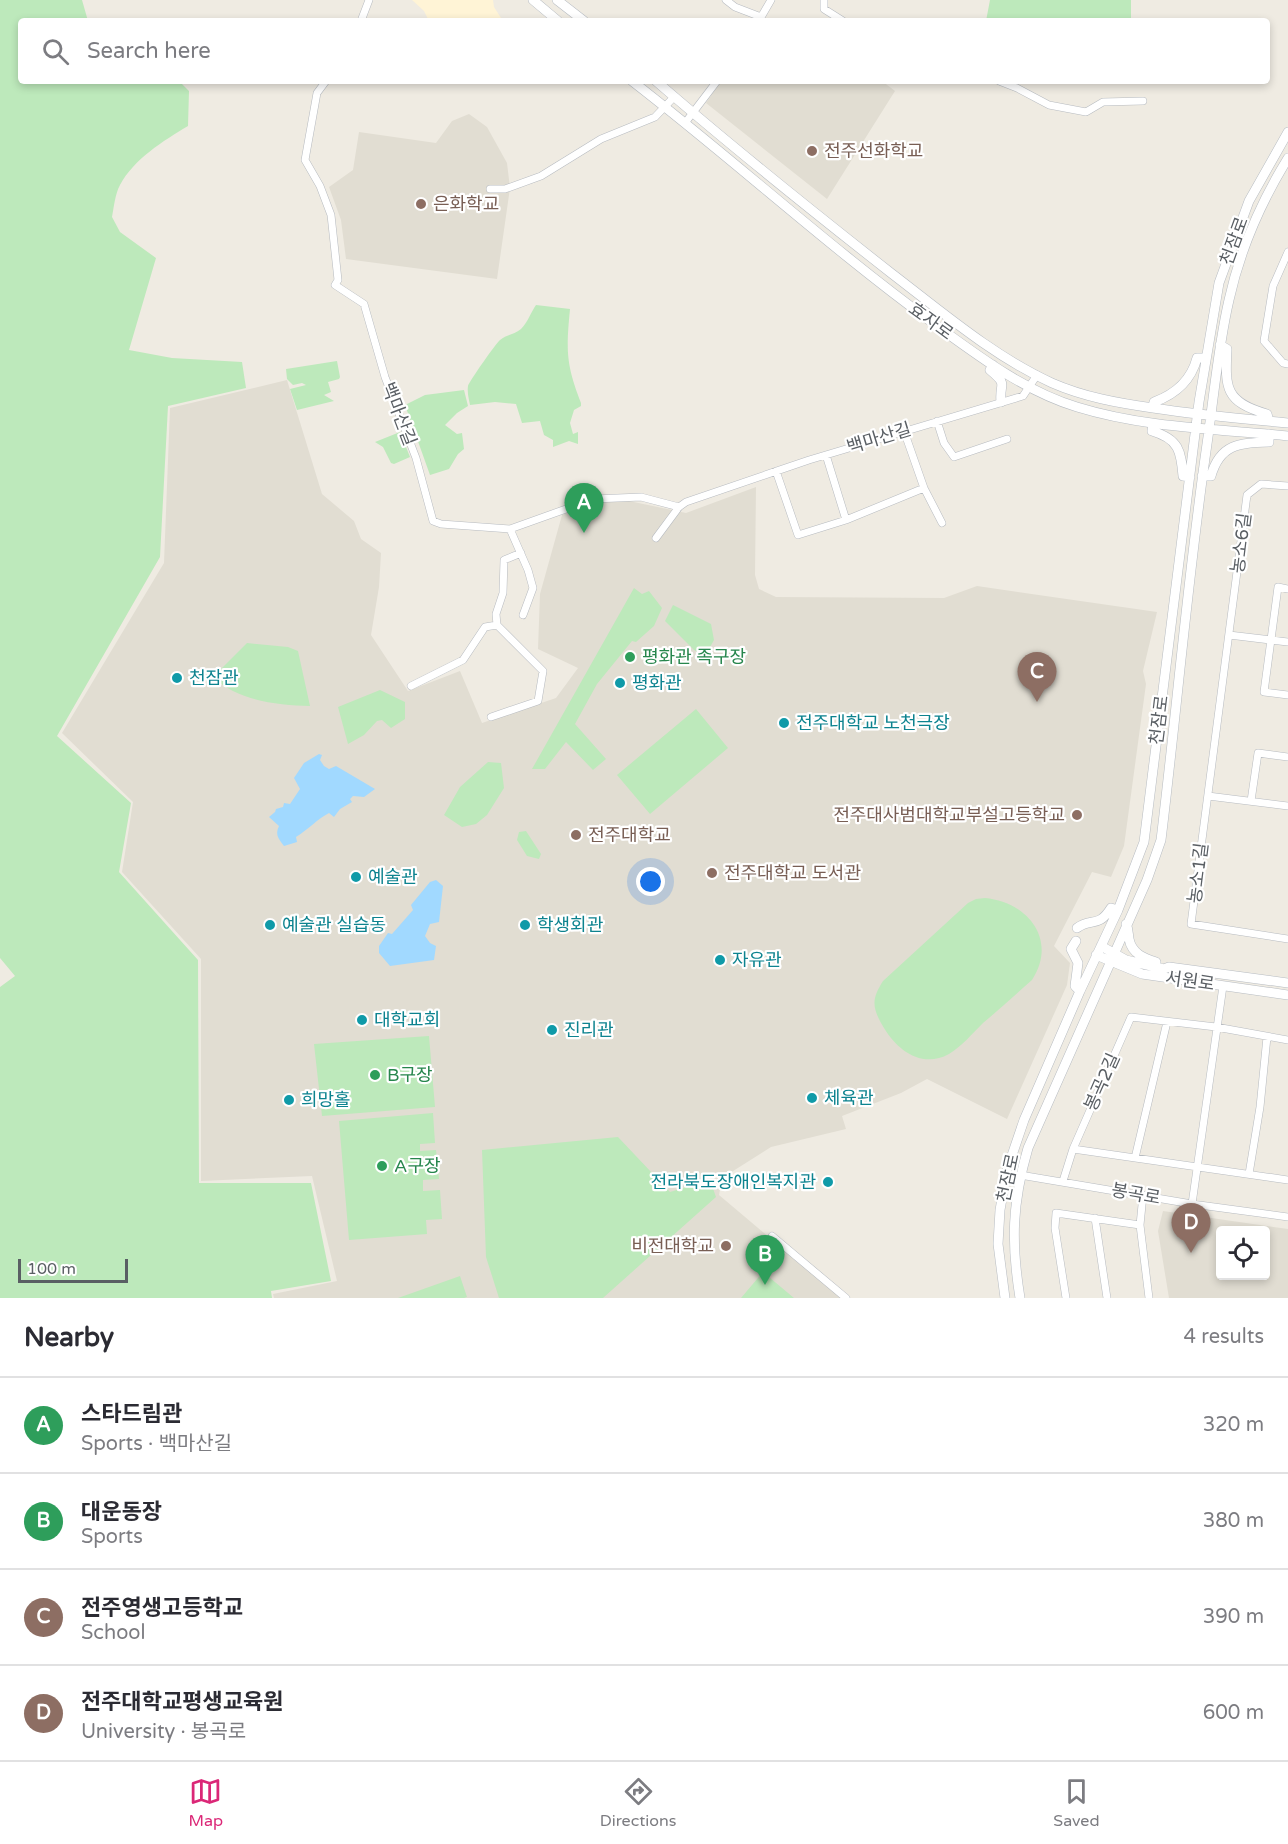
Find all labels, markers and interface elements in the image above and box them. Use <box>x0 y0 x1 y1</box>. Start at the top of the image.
search box <box>18 18 1270 84</box>
icon: search <box>39 35 72 68</box>
text: Search here <box>87 38 211 64</box>
place label: 전주선화학교 <box>824 140 923 162</box>
marker: 전주선화학교 <box>805 144 819 158</box>
place label: 은화학교 <box>433 193 499 215</box>
marker: 은화학교 <box>414 197 428 211</box>
street label: 천잠로 <box>1215 214 1253 268</box>
street label: 효자로 <box>904 297 958 345</box>
street label: 백마산길 <box>377 379 421 449</box>
street label: 백마산길 <box>844 418 914 458</box>
pin: A <box>564 484 604 533</box>
street label: 농소6길 <box>1226 511 1256 575</box>
place label: 평화관 족구장 <box>642 646 746 668</box>
marker: 평화관 족구장 <box>623 650 637 664</box>
pin: C <box>1018 652 1056 702</box>
place label: 천잠관 <box>189 667 239 689</box>
marker: 천잠관 <box>170 671 184 685</box>
place label: 평화관 <box>632 672 682 694</box>
marker: 평화관 <box>613 676 627 690</box>
street label: 천잠로 <box>1145 694 1173 746</box>
place label: 전주대학교 노천극장 <box>796 712 950 734</box>
marker: 전주대학교 노천극장 <box>777 716 791 730</box>
place label: 전주대사범대학교부설고등학교 <box>833 804 1065 826</box>
marker: 전주대사범대학교부설고등학교 <box>1070 808 1084 822</box>
place label: 전주대학교 <box>588 824 671 846</box>
marker: 전주대학교 <box>569 828 583 842</box>
street label: 농소1길 <box>1183 841 1213 905</box>
place label: 전주대학교 도서관 <box>724 862 862 884</box>
place label: 예술관 <box>368 866 418 888</box>
marker: 전주대학교 도서관 <box>705 866 719 880</box>
your location <box>636 867 665 896</box>
marker: 예술관 <box>349 870 363 884</box>
place label: 예술관 실습동 <box>282 914 386 936</box>
place label: 학생회관 <box>537 914 604 936</box>
marker: 예술관 실습동 <box>263 918 277 932</box>
marker: 학생회관 <box>518 918 532 932</box>
place label: 자유관 <box>732 949 782 971</box>
marker: 자유관 <box>713 953 727 967</box>
street label: 서원로 <box>1164 967 1216 995</box>
place label: 대학교회 <box>374 1009 440 1031</box>
marker: 대학교회 <box>355 1013 369 1027</box>
place label: 진리관 <box>564 1019 614 1041</box>
marker: 진리관 <box>545 1023 559 1037</box>
street label: 봉곡2길 <box>1080 1050 1124 1114</box>
place label: B구장 <box>387 1064 433 1086</box>
marker: B구장 <box>368 1068 382 1082</box>
place label: 체육관 <box>824 1087 874 1109</box>
place label: 희망홀 <box>301 1089 351 1111</box>
marker: 체육관 <box>805 1091 819 1105</box>
marker: 희망홀 <box>282 1093 296 1107</box>
street label: 천잠로 <box>992 1151 1024 1205</box>
place label: A구장 <box>394 1155 441 1177</box>
marker: A구장 <box>375 1159 389 1173</box>
place label: 전라북도장애인복지관 <box>650 1171 816 1193</box>
marker: 전라북도장애인복지관 <box>821 1175 835 1189</box>
street label: 봉곡로 <box>1110 1179 1162 1209</box>
pin: D <box>1172 1204 1210 1253</box>
map controls <box>1216 1226 1270 1280</box>
button: locate <box>1216 1226 1270 1280</box>
place label: 비전대학교 <box>631 1235 714 1257</box>
pin: B <box>746 1236 784 1285</box>
marker: 비전대학교 <box>719 1239 733 1253</box>
scale bar <box>18 1256 128 1284</box>
text: 100 m <box>27 1259 76 1279</box>
text: Nearby <box>24 1322 114 1353</box>
text: 4 results <box>1184 1325 1264 1349</box>
text: 스타드림관 <box>81 1401 182 1427</box>
text: A <box>36 1413 51 1437</box>
text: 320 m <box>1203 1413 1264 1437</box>
text: Sports · 백마산길 <box>81 1432 232 1456</box>
text: 대운동장 <box>81 1499 162 1525</box>
text: B <box>37 1509 50 1533</box>
text: 380 m <box>1203 1509 1264 1533</box>
text: Sports <box>81 1525 143 1549</box>
text: 전주영생고등학교 <box>81 1595 243 1621</box>
text: C <box>37 1605 50 1629</box>
text: 390 m <box>1203 1605 1264 1629</box>
text: School <box>81 1621 145 1645</box>
text: 전주대학교평생교육원 <box>81 1689 283 1715</box>
text: D <box>36 1701 51 1725</box>
text: 600 m <box>1203 1701 1264 1725</box>
text: University · 봉곡로 <box>81 1720 246 1744</box>
tab: Map <box>188 1775 223 1831</box>
tab: Directions <box>600 1775 676 1831</box>
tab: Saved <box>1053 1775 1100 1831</box>

